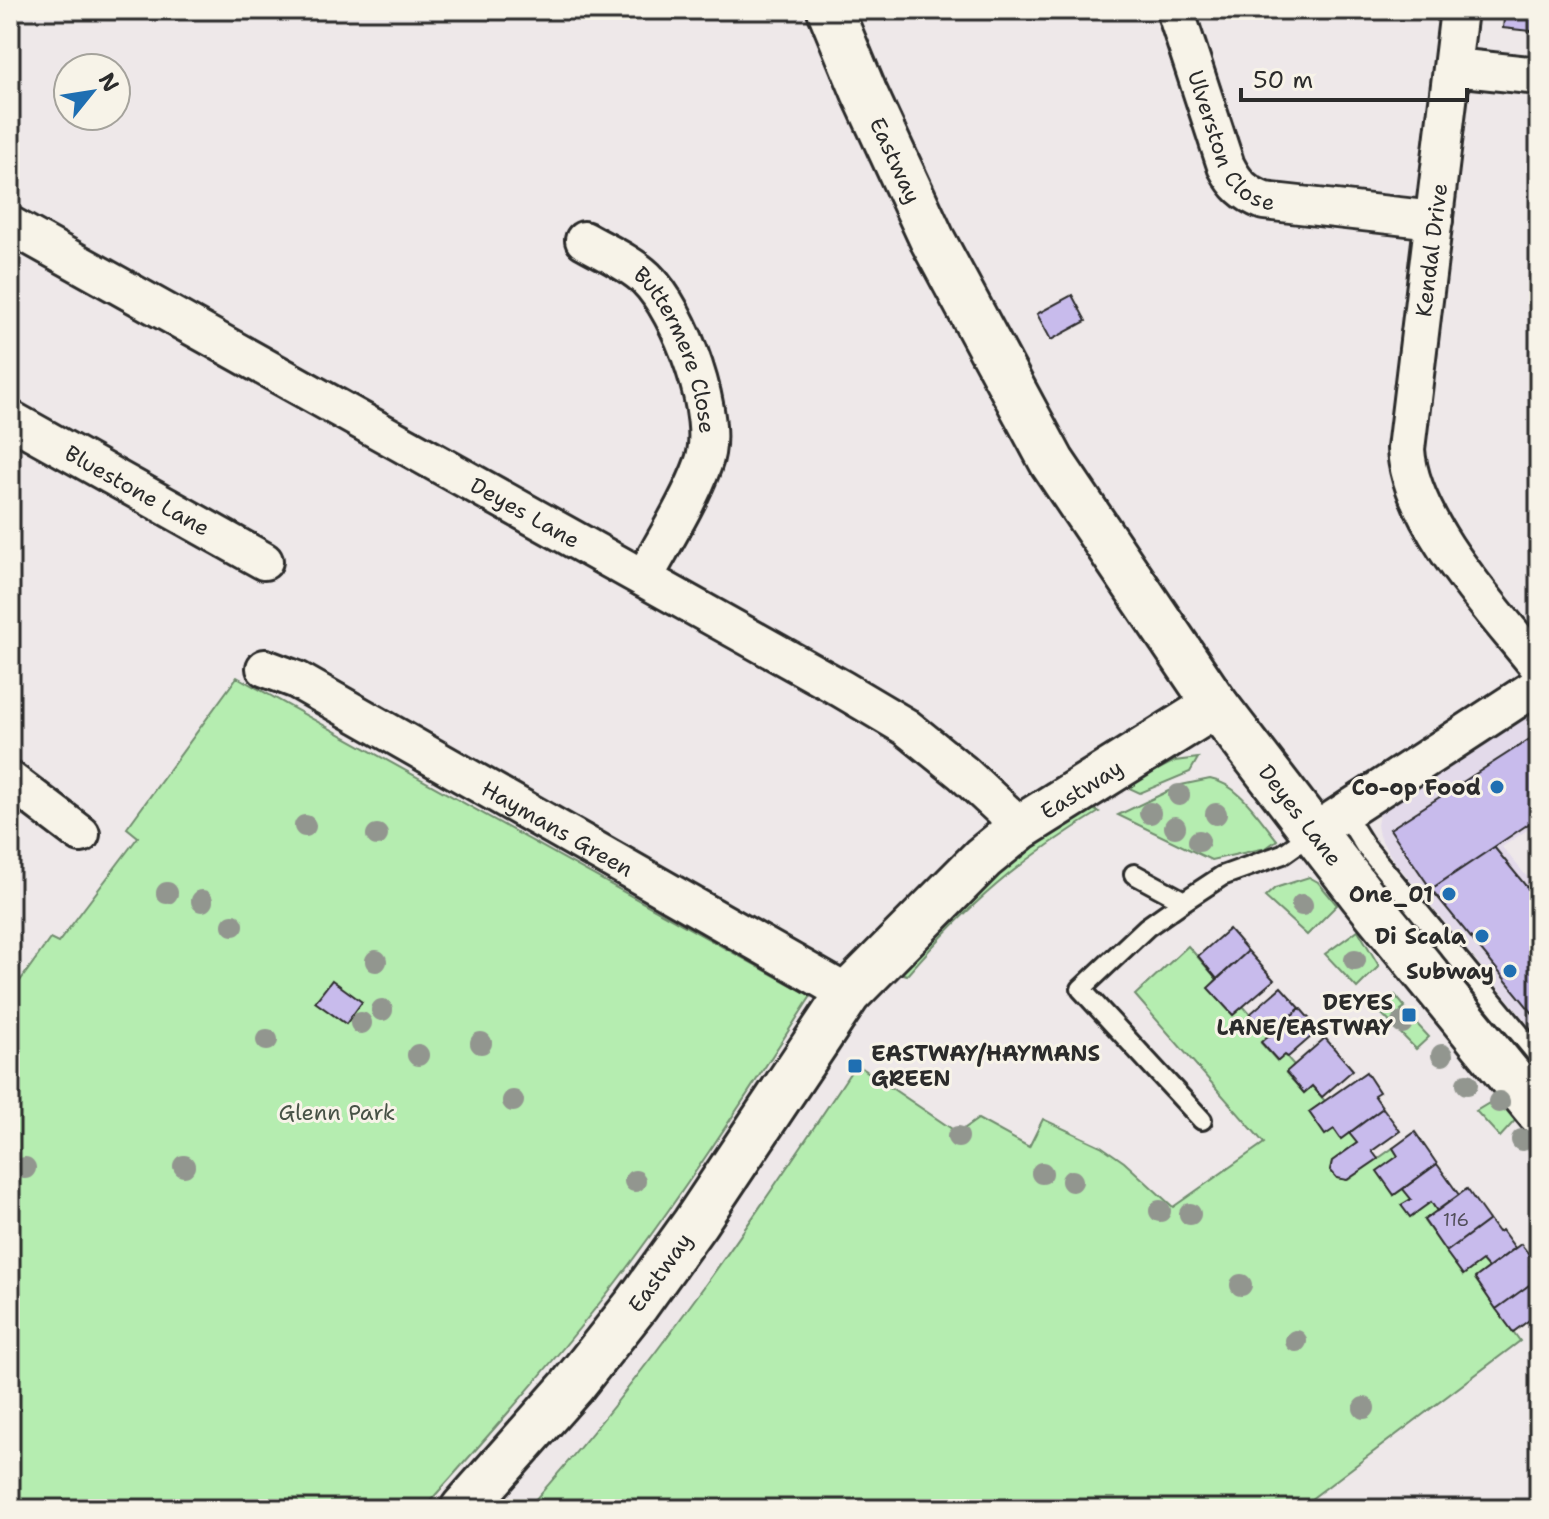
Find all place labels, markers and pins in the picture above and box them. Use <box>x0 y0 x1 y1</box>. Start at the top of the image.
place label: Co-op Food <box>1352 773 1481 802</box>
marker: Co-op Food <box>1488 778 1506 796</box>
place label: One_01 <box>1349 880 1433 909</box>
marker: One_01 <box>1440 885 1458 903</box>
place label: Di Scala <box>1375 922 1466 951</box>
marker: Di Scala <box>1473 927 1491 945</box>
place label: Subway <box>1406 957 1494 986</box>
marker: Subway <box>1501 962 1519 980</box>
place label: DEYES LANE/EASTWAY <box>1216 988 1393 1042</box>
marker: DEYES LANE/EASTWAY <box>1400 1006 1418 1024</box>
place label: EASTWAY/HAYMANS GREEN <box>871 1039 1100 1093</box>
marker: EASTWAY/HAYMANS GREEN <box>846 1057 864 1075</box>

